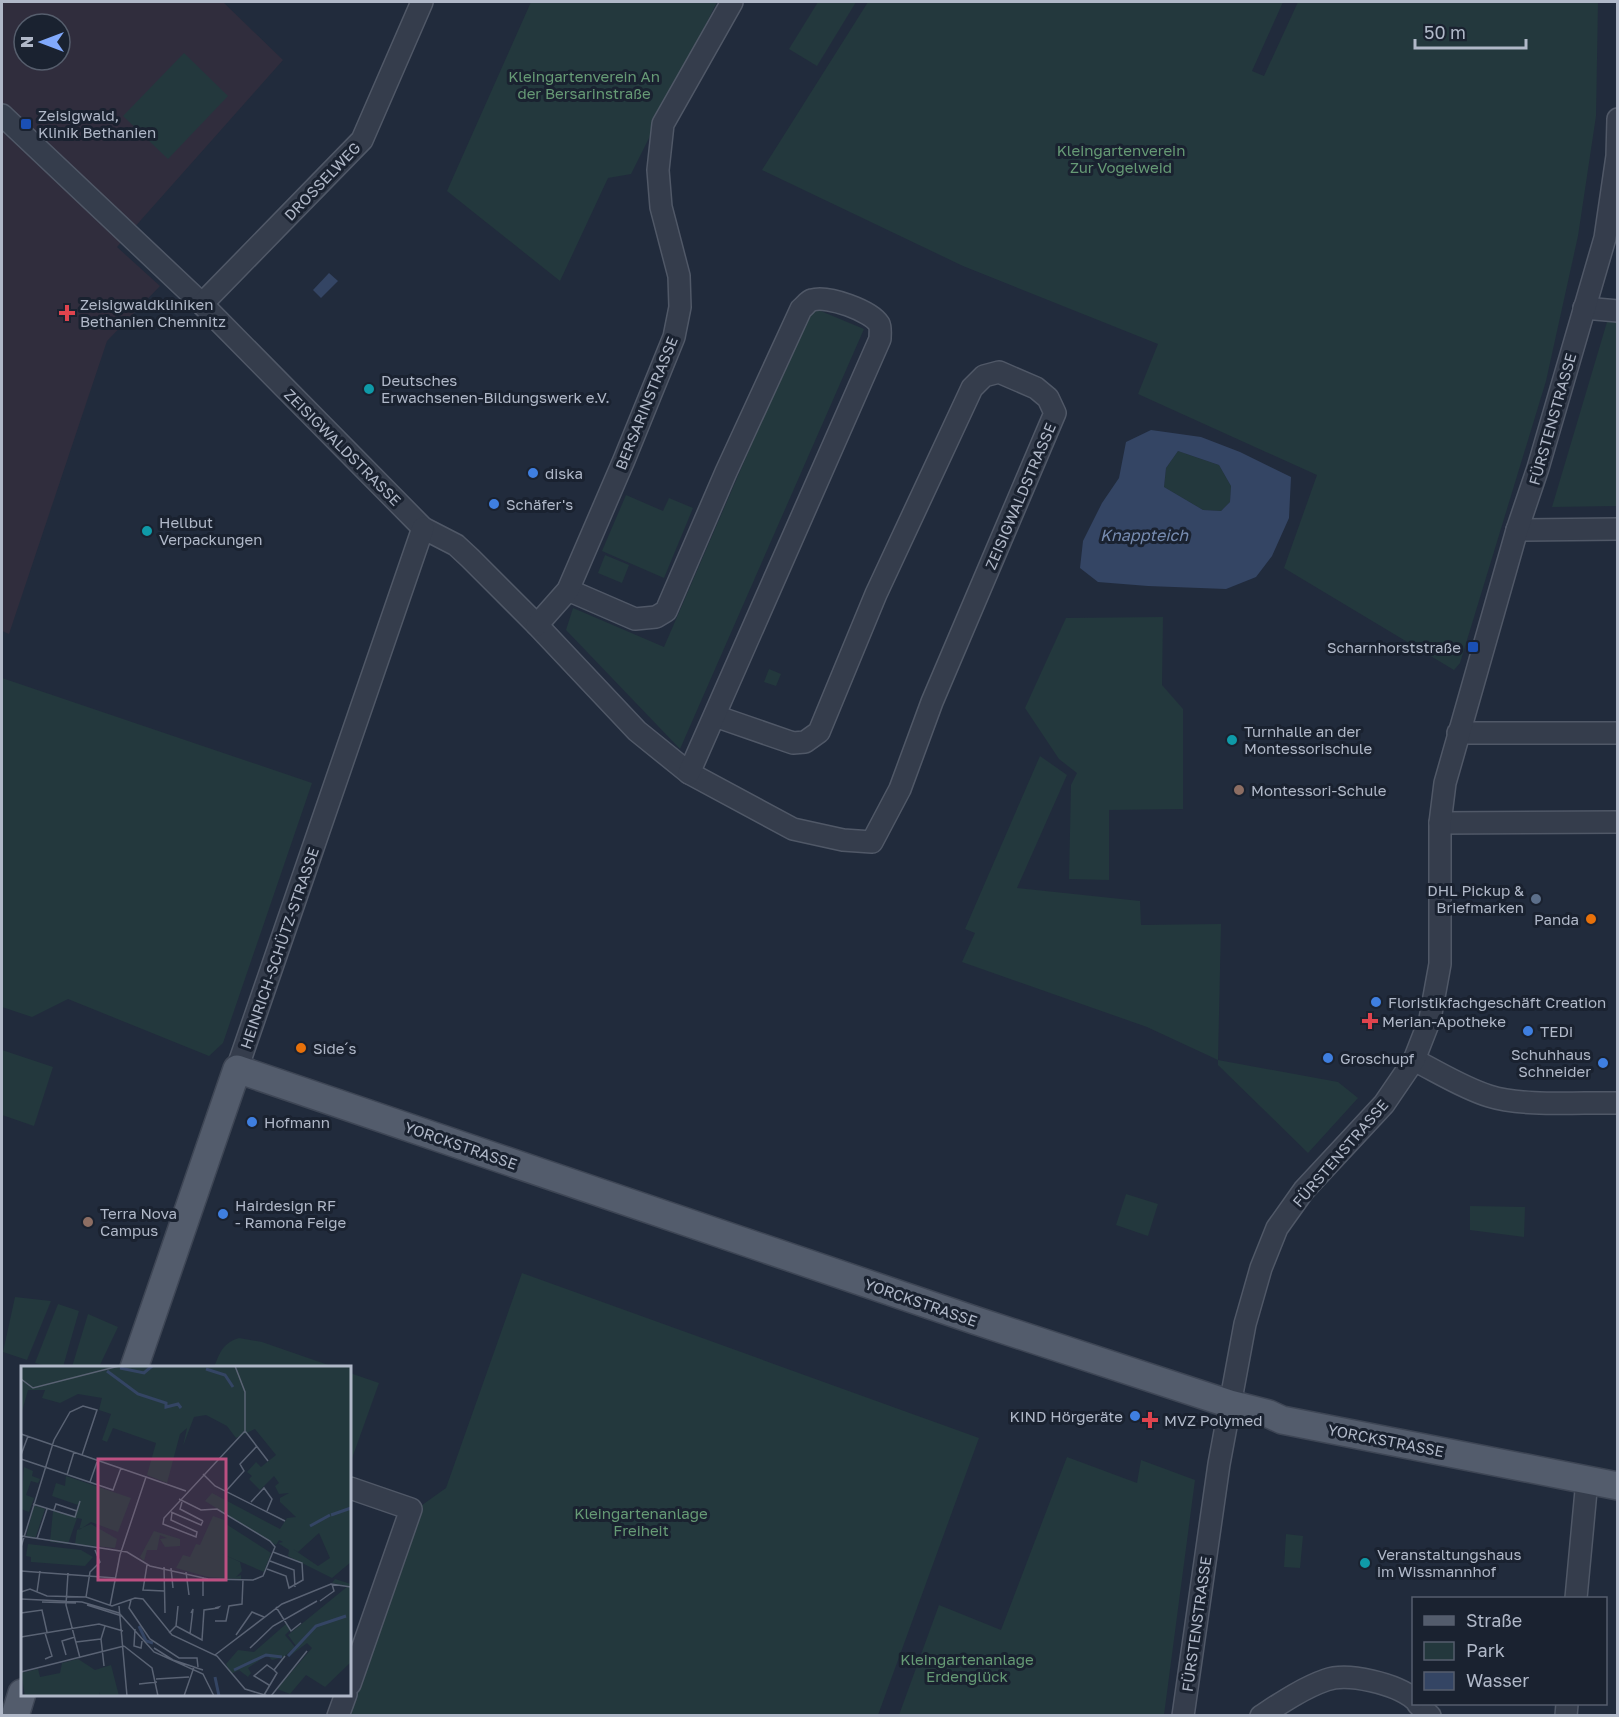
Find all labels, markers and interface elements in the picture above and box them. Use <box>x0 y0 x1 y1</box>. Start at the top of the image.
north arrow <box>12 12 72 72</box>
scale bar <box>1415 12 1526 50</box>
text: 50 m <box>1424 21 1466 43</box>
text: N <box>17 36 37 48</box>
park label: Kleingartenverein An der Bersarinstraße <box>508 67 660 102</box>
place label: Zeisigwald, Klinik Bethanien <box>38 106 156 141</box>
marker: Zeisigwald, Klinik Bethanien <box>19 117 33 131</box>
street label: DROSSELWEG <box>280 138 364 224</box>
park label: Kleingartenverein Zur Vogelweid <box>1057 141 1185 176</box>
place label: Zeisigwaldkliniken Bethanien Chemnitz <box>80 295 226 330</box>
marker: Zeisigwaldkliniken Bethanien Chemnitz <box>58 304 76 322</box>
street label: BERSARINSTRASSE <box>611 334 681 472</box>
street label: FÜRSTENSTRASSE <box>1525 351 1579 487</box>
place label: Deutsches Erwachsenen-Bildungswerk e.V. <box>381 371 610 406</box>
marker: Deutsches Erwachsenen-Bildungswerk e.V. <box>362 382 376 396</box>
street label: ZEISIGWALDSTRASSE <box>281 385 405 509</box>
street label: ZEISIGWALDSTRASSE <box>981 420 1059 572</box>
place label: diska <box>545 464 583 482</box>
marker: diska <box>526 466 540 480</box>
place label: Schäfer's <box>506 495 573 513</box>
marker: Schäfer's <box>487 497 501 511</box>
place label: Hellbut Verpackungen <box>159 513 263 548</box>
marker: Hellbut Verpackungen <box>140 524 154 538</box>
water label: Knappteich <box>1100 525 1189 545</box>
place label: Scharnhorststraße <box>1327 638 1461 656</box>
marker: Scharnhorststraße <box>1466 640 1480 654</box>
place label: Turnhalle an der Montessorischule <box>1244 722 1373 757</box>
marker: Turnhalle an der Montessorischule <box>1225 733 1239 747</box>
place label: Montessori-Schule <box>1251 781 1387 799</box>
marker: Montessori-Schule <box>1232 783 1246 797</box>
street label: HEINRICH-SCHÜTZ-STRASSE <box>236 845 322 1051</box>
place label: DHL Pickup & Briefmarken <box>1427 881 1524 916</box>
marker: DHL Pickup & Briefmarken <box>1529 892 1543 906</box>
place label: Panda <box>1534 910 1579 928</box>
marker: Panda <box>1584 912 1598 926</box>
place label: Floristikfachgeschäft Creation <box>1388 993 1606 1011</box>
marker: Floristikfachgeschäft Creation <box>1369 995 1383 1009</box>
place label: Merian-Apotheke <box>1382 1012 1506 1030</box>
marker: Merian-Apotheke <box>1363 1014 1377 1028</box>
place label: TEDi <box>1540 1022 1573 1040</box>
marker: TEDi <box>1521 1024 1535 1038</box>
place label: Side´s <box>313 1039 356 1057</box>
marker: Side´s <box>294 1041 308 1055</box>
place label: Schuhhaus Schneider <box>1511 1045 1591 1080</box>
place label: Groschupf <box>1340 1049 1415 1067</box>
marker: Groschupf <box>1321 1051 1335 1065</box>
marker: Schuhhaus Schneider <box>1596 1056 1610 1070</box>
street label: FÜRSTENSTRASSE <box>1288 1096 1392 1210</box>
place label: Hofmann <box>264 1113 330 1131</box>
marker: Hofmann <box>245 1115 259 1129</box>
street label: YORCKSTRASSE <box>402 1117 520 1173</box>
place label: Hairdesign RF - Ramona Feige <box>235 1196 346 1231</box>
place label: Terra Nova Campus <box>100 1204 177 1239</box>
marker: Hairdesign RF - Ramona Feige <box>216 1207 230 1221</box>
marker: Terra Nova Campus <box>81 1215 95 1229</box>
street label: YORCKSTRASSE <box>862 1274 980 1330</box>
inset map <box>21 1366 351 1696</box>
place label: KIND Hörgeräte <box>1010 1407 1123 1425</box>
marker: KIND Hörgeräte <box>1128 1409 1142 1423</box>
marker: MVZ Polymed <box>1141 1411 1159 1429</box>
place label: MVZ Polymed <box>1164 1411 1262 1429</box>
street label: YORCKSTRASSE <box>1326 1420 1446 1460</box>
park label: Kleingartenanlage Freiheit <box>574 1504 708 1539</box>
place label: Veranstaltungshaus im Wissmannhof <box>1377 1545 1521 1580</box>
street label: FÜRSTENSTRASSE <box>1178 1555 1214 1693</box>
marker: Veranstaltungshaus im Wissmannhof <box>1358 1556 1372 1570</box>
legend <box>1412 1597 1607 1705</box>
text: Straße <box>1466 1609 1522 1631</box>
text: Park <box>1466 1639 1505 1661</box>
park label: Kleingartenanlage Erdenglück <box>900 1650 1034 1685</box>
text: Wasser <box>1466 1669 1529 1691</box>

